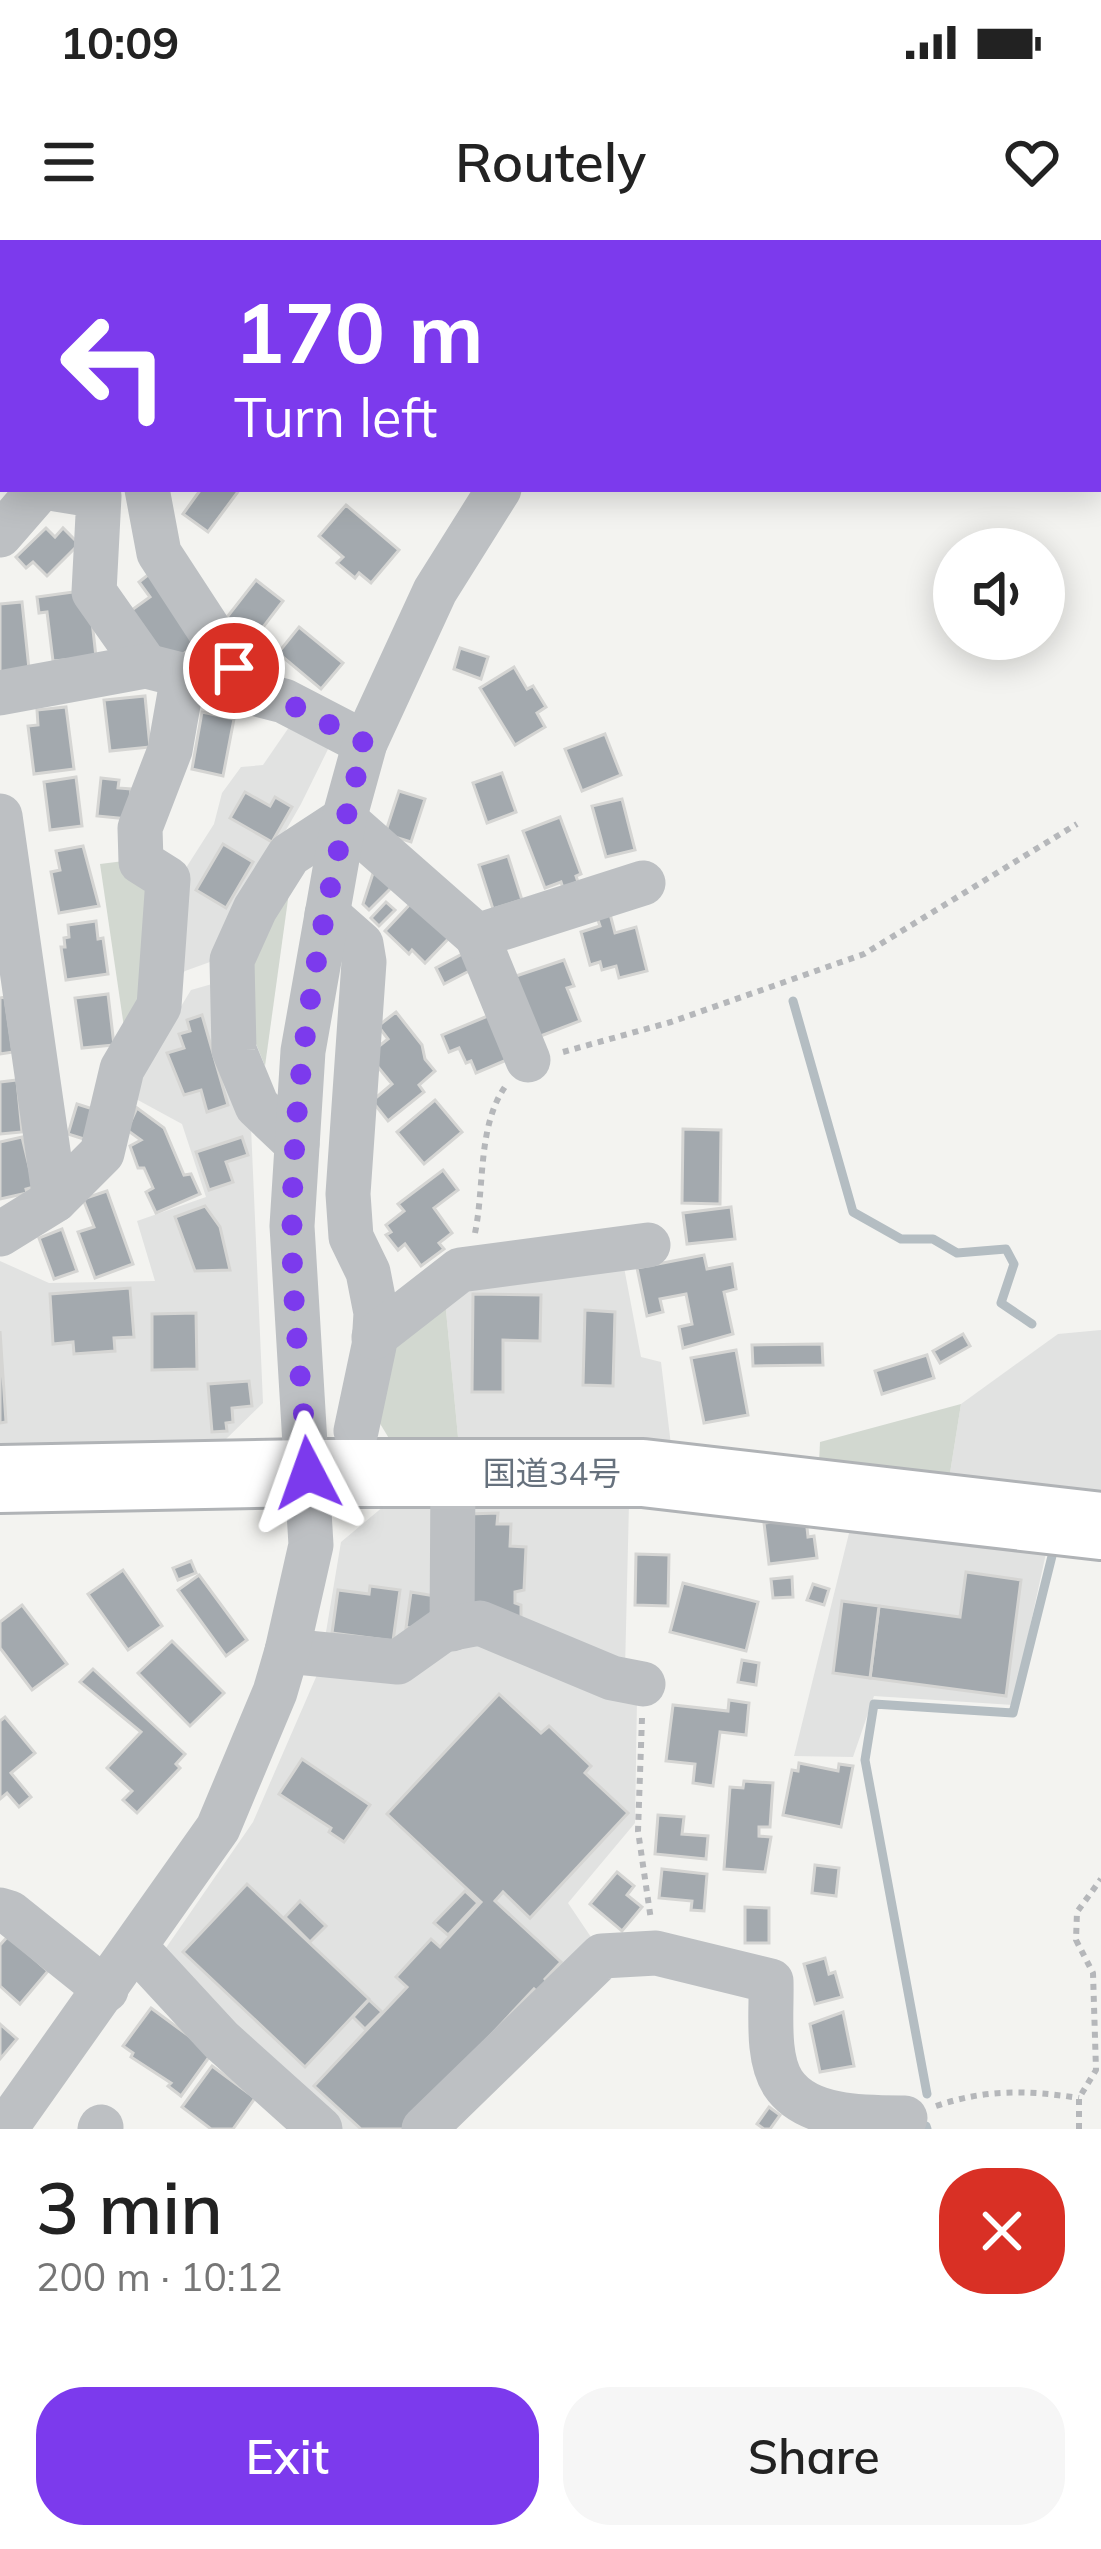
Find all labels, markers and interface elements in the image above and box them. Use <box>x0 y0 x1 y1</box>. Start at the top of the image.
text: 10:09 <box>60 14 179 70</box>
text: Routely <box>455 128 646 196</box>
icon: menu <box>36 129 102 195</box>
icon: heart <box>999 129 1065 195</box>
text: 170 m <box>234 279 484 384</box>
icon: left <box>36 288 192 444</box>
text: Turn left <box>234 383 437 451</box>
map controls <box>933 528 1065 660</box>
button: sound <box>933 528 1065 660</box>
pin <box>183 617 285 719</box>
icon: arrive <box>201 635 267 701</box>
position arrow <box>245 1410 371 1536</box>
street label: 国道34号 <box>483 1452 621 1493</box>
text: 3 min <box>36 2162 223 2252</box>
button: close <box>939 2168 1065 2294</box>
text: 200 m · 10:12 <box>36 2252 282 2301</box>
button: Exit <box>36 2387 539 2525</box>
button: Share <box>563 2387 1065 2525</box>

